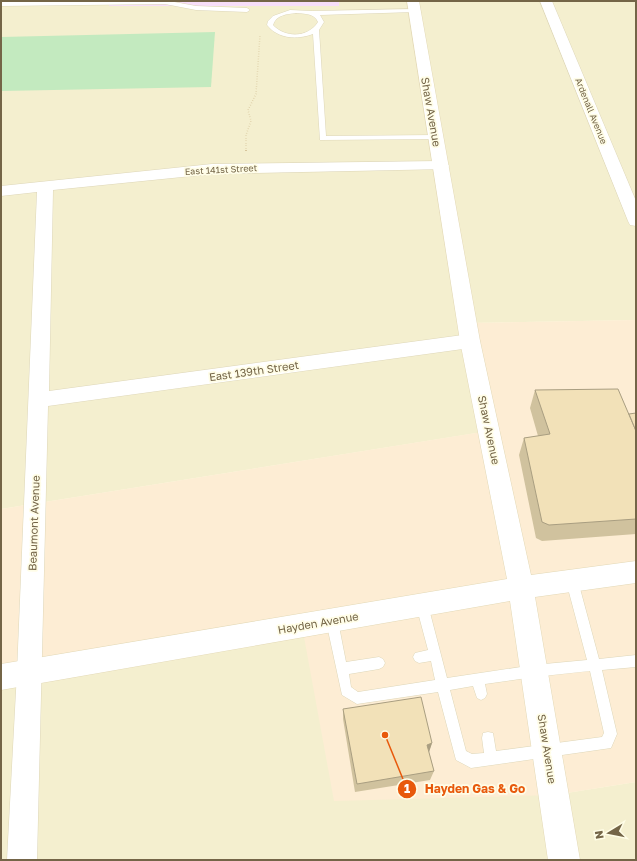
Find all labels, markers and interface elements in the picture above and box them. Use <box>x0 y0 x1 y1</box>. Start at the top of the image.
street label: Shaw Avenue <box>419 76 444 148</box>
street label: Ardenall Avenue <box>573 76 610 146</box>
street label: East 141st Street <box>184 162 258 177</box>
street label: East 139th Street <box>208 358 300 383</box>
street label: Shaw Avenue <box>476 394 503 466</box>
street label: Beaumont Avenue <box>25 475 42 571</box>
street label: Hayden Avenue <box>277 609 359 636</box>
street label: Shaw Avenue <box>536 713 559 785</box>
callout: Hayden Gas & Go <box>397 777 533 801</box>
text: 1 <box>404 781 410 796</box>
text: Hayden Gas & Go <box>425 781 525 796</box>
north arrow <box>589 813 629 853</box>
text: N <box>592 830 606 840</box>

